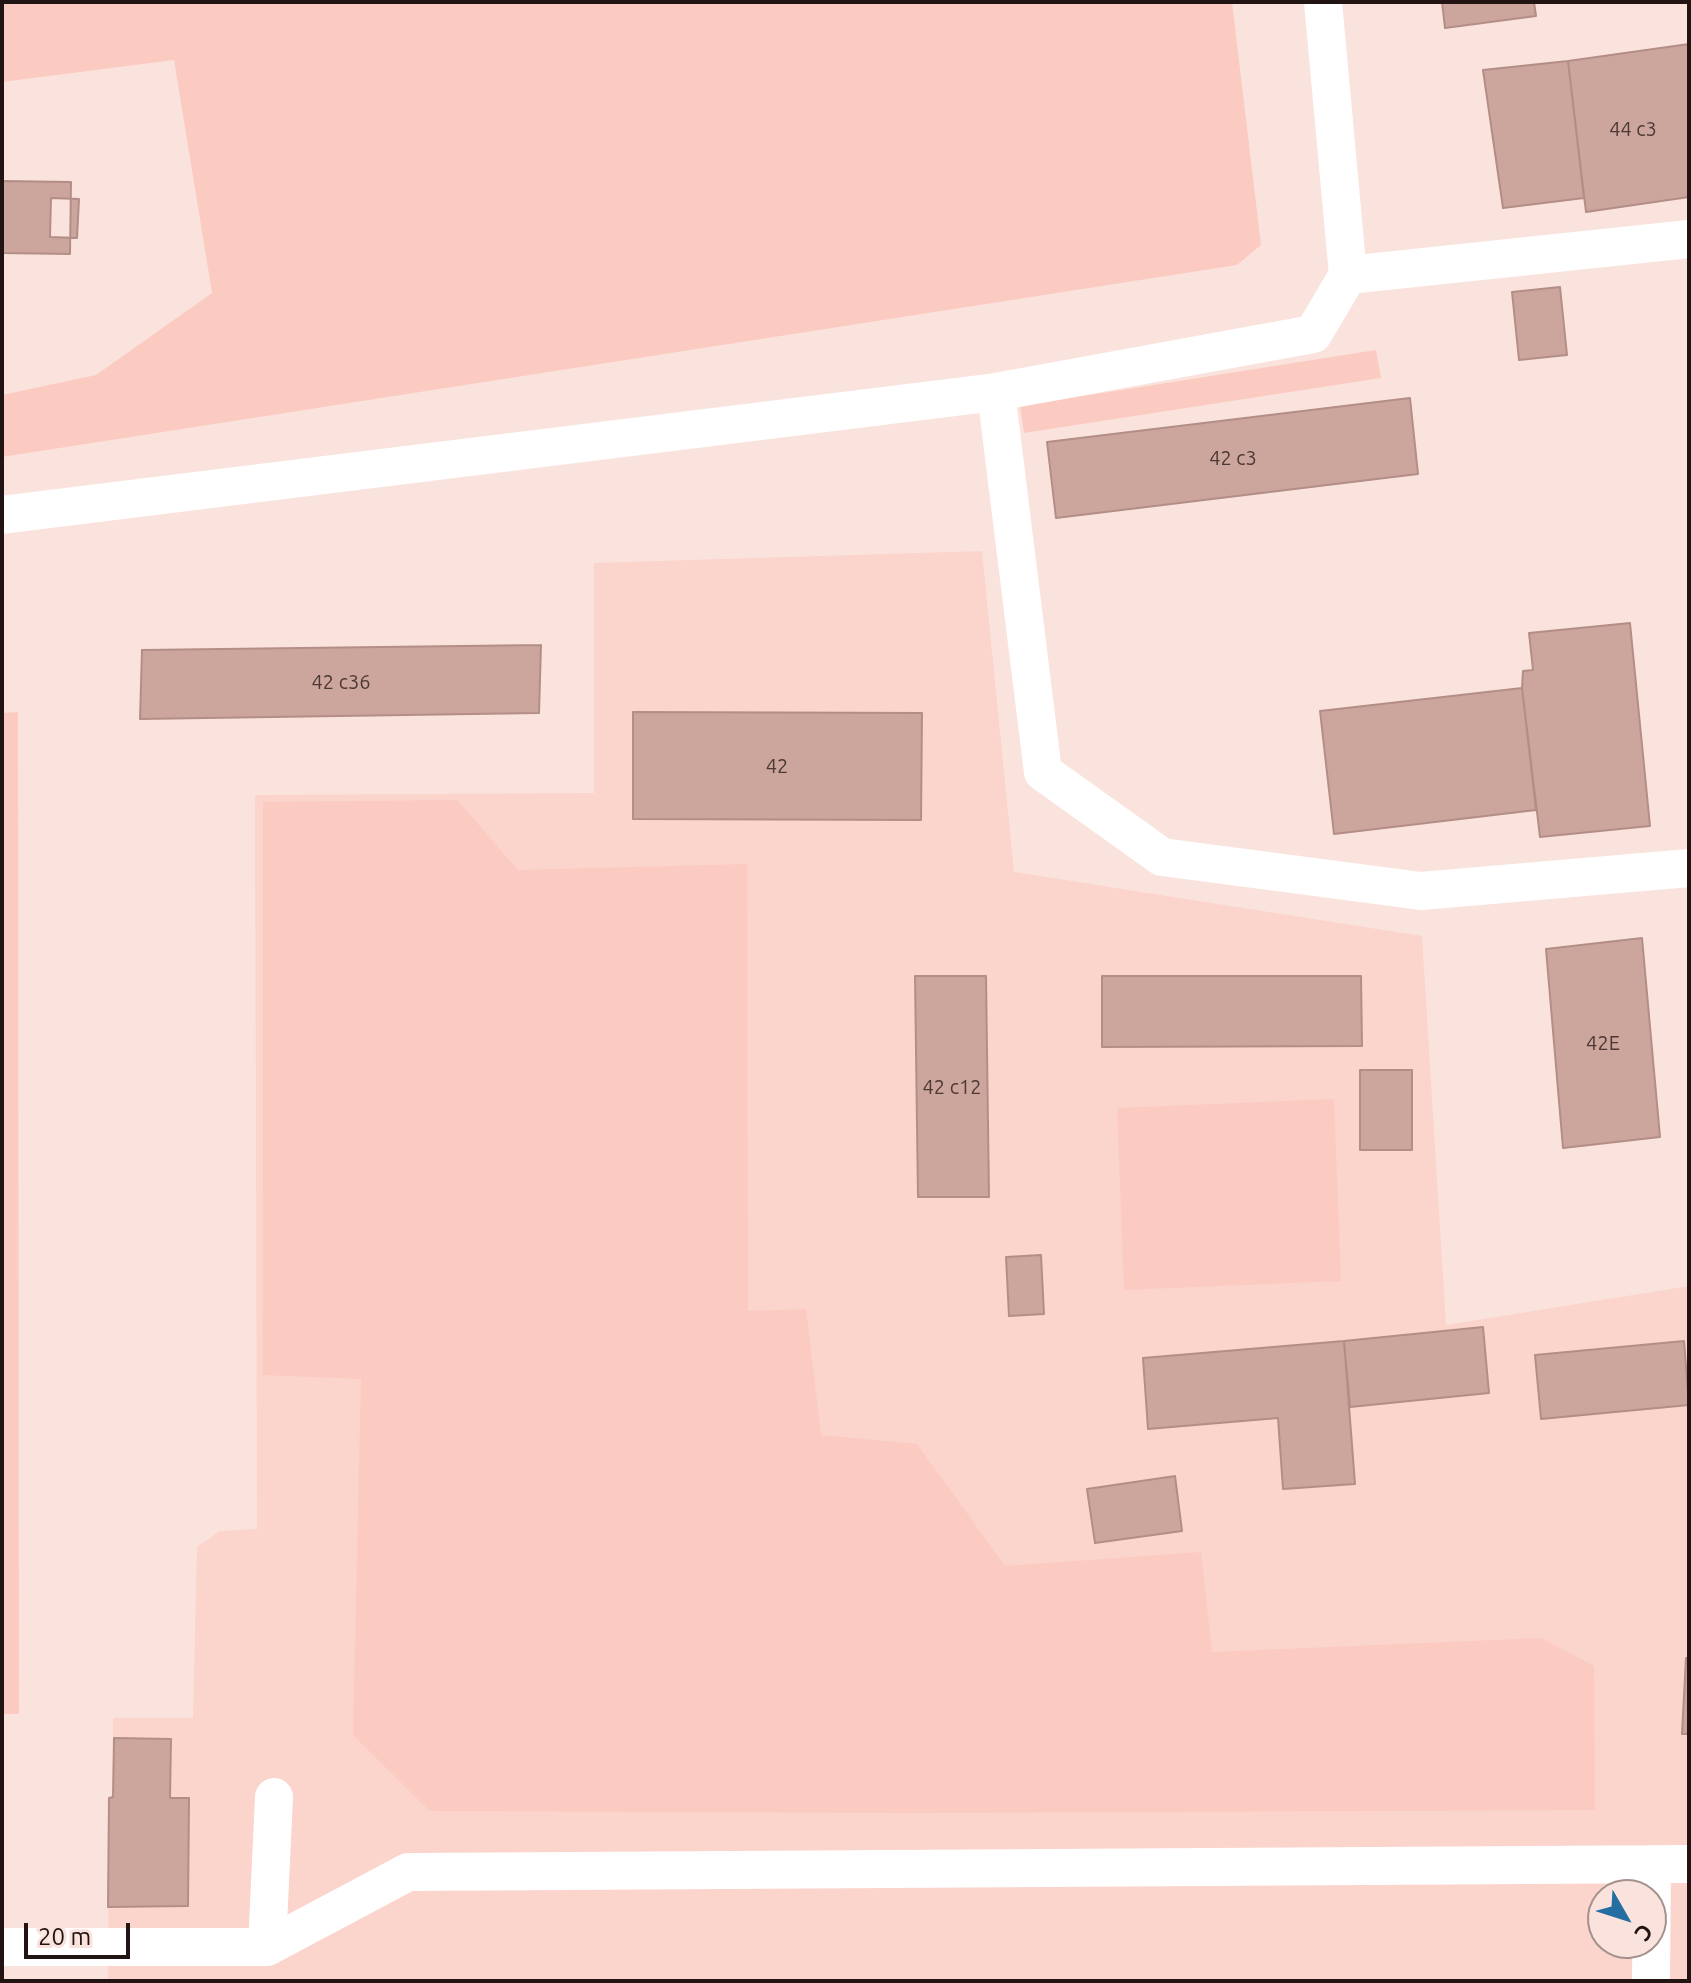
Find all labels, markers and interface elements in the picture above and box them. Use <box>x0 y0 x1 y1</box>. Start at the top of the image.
house number: 44 с3 <box>1609 117 1657 141</box>
house number: 42 с3 <box>1209 446 1257 470</box>
house number: 42 с36 <box>312 670 370 694</box>
house number: 42 <box>766 754 788 778</box>
house number: 42Е <box>1586 1031 1620 1055</box>
house number: 42 с12 <box>923 1075 981 1099</box>
north arrow <box>1587 1879 1667 1959</box>
scale bar <box>28 1907 134 1957</box>
text: С <box>1630 1920 1659 1946</box>
text: 20 m <box>38 1923 91 1950</box>

